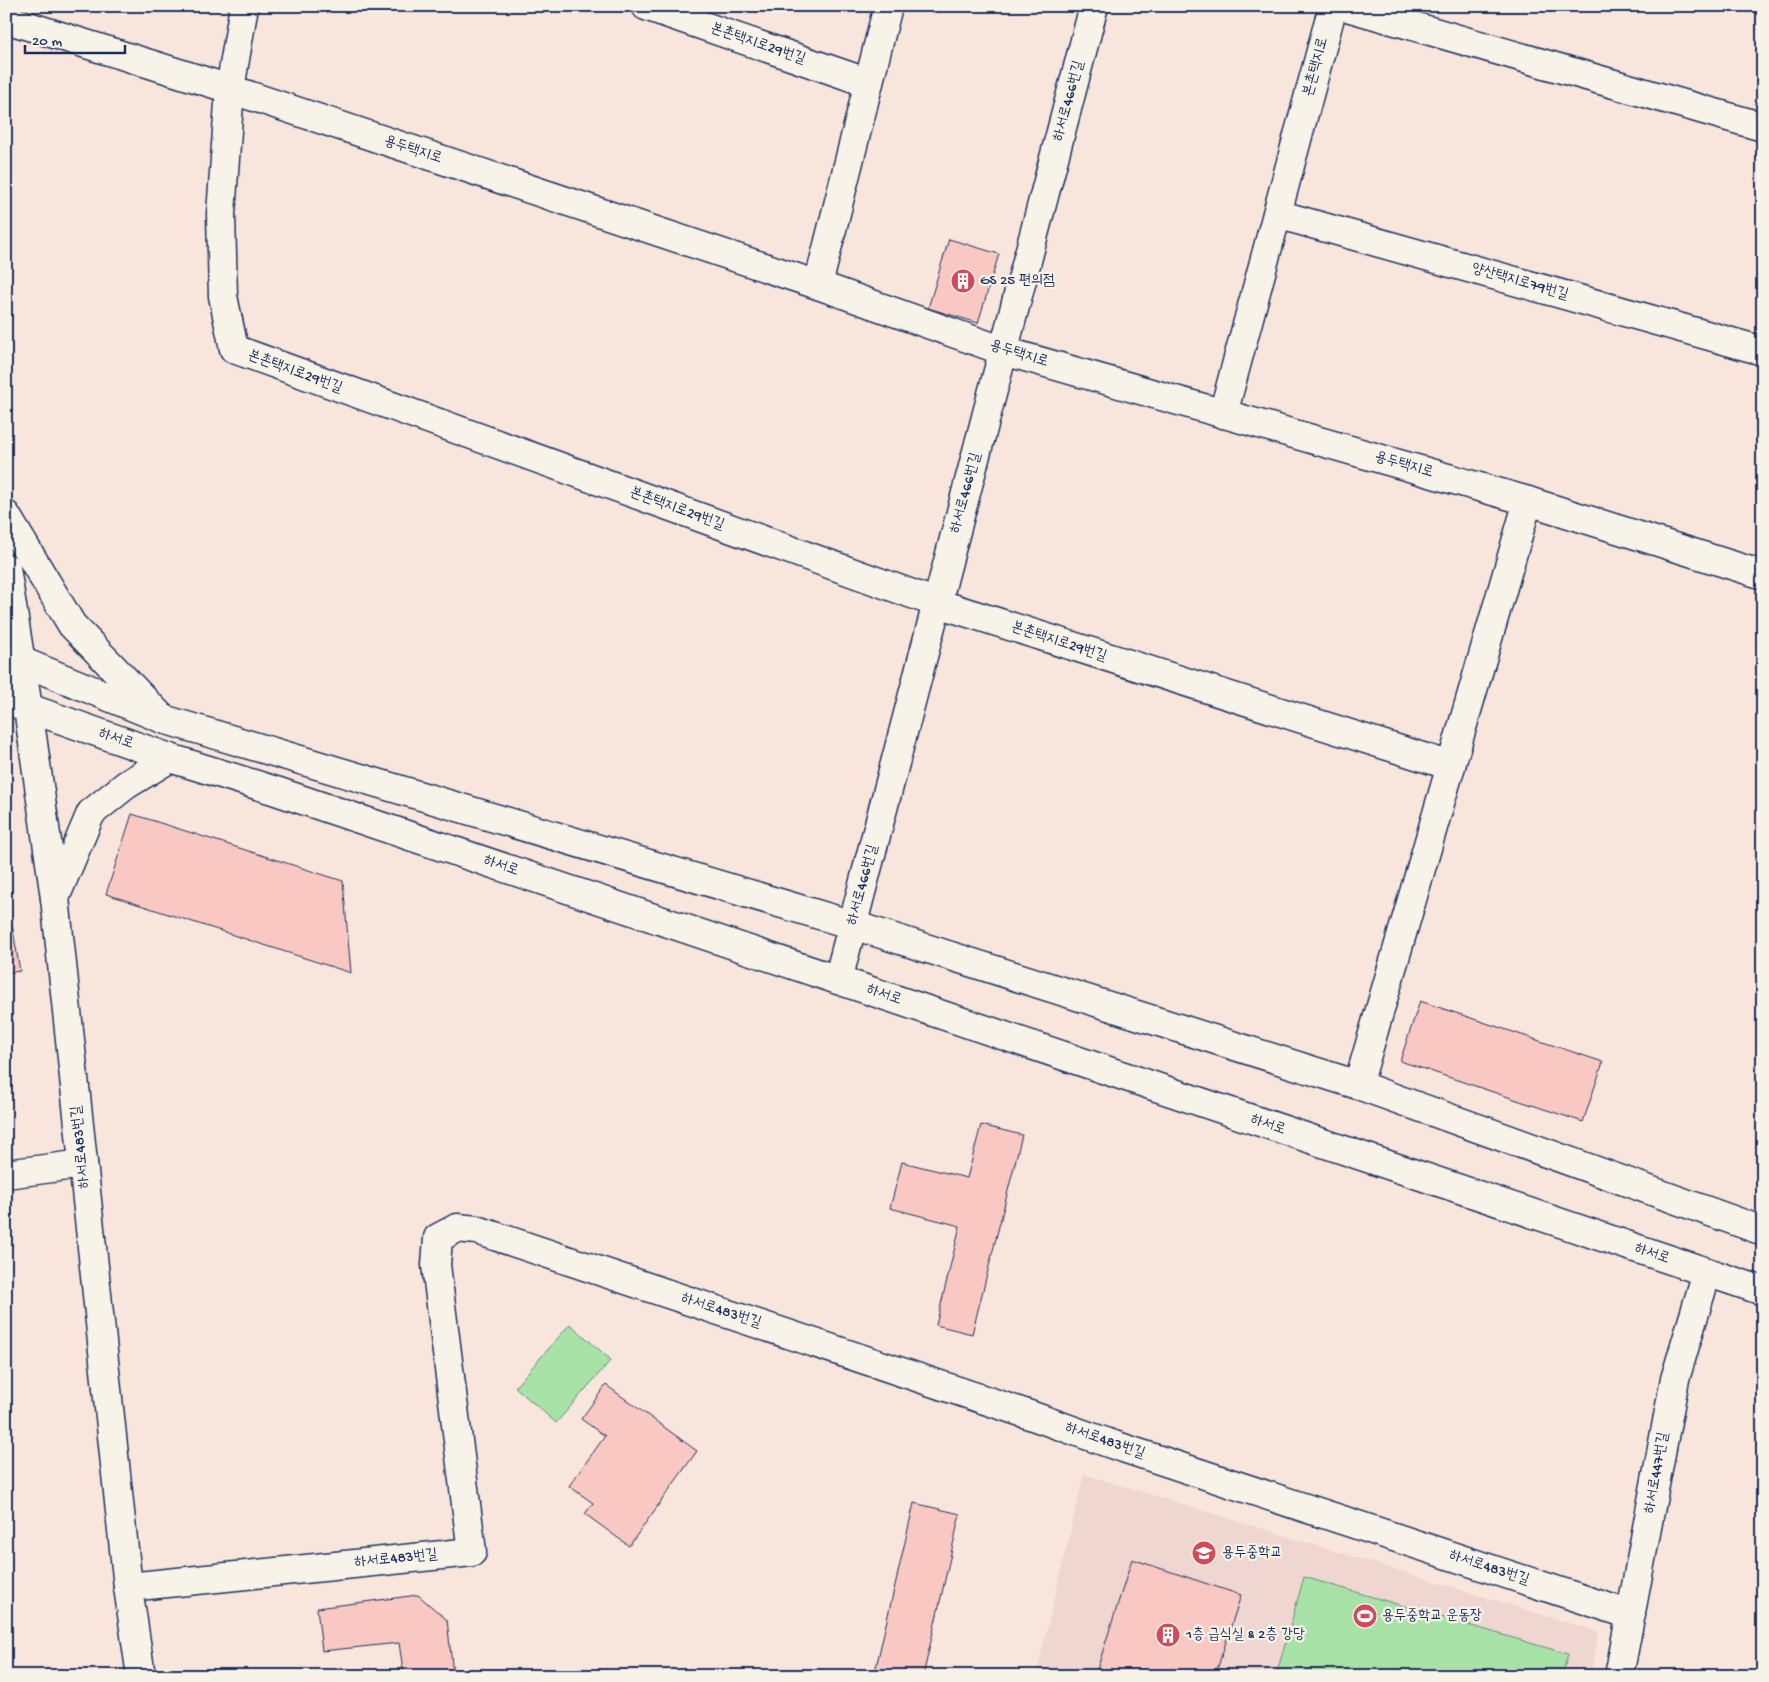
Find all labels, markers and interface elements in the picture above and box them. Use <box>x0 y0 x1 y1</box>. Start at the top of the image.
street label: 본촌택지로29번길 <box>708 19 808 69</box>
scale bar <box>25 22 125 54</box>
text: 20 m <box>32 33 62 51</box>
street label: 본촌택지로 <box>1299 36 1333 98</box>
street label: 하서로466번길 <box>1050 59 1088 143</box>
street label: 용두택지로 <box>382 132 444 168</box>
street label: 양산택지로79번길 <box>1470 260 1570 304</box>
building icon: GS 25 편의점 <box>950 268 976 294</box>
place label: GS 25 편의점 <box>980 272 1055 290</box>
street label: 용두택지로 <box>988 337 1050 371</box>
street label: 본촌택지로29번길 <box>245 347 345 397</box>
street label: 용두택지로 <box>1373 448 1435 482</box>
street label: 하서로466번길 <box>947 451 985 535</box>
street label: 본촌택지로29번길 <box>627 484 727 534</box>
street label: 본촌택지로29번길 <box>1009 618 1109 666</box>
street label: 하서로 <box>96 725 136 753</box>
street label: 하서로466번길 <box>844 843 882 927</box>
street label: 하서로 <box>481 852 521 880</box>
street label: 하서로 <box>864 981 904 1009</box>
street label: 하서로483번길 <box>68 1105 94 1189</box>
street label: 하서로 <box>1248 1111 1288 1139</box>
street label: 하서로 <box>1632 1240 1672 1268</box>
street label: 하서로483번길 <box>679 1290 763 1332</box>
street label: 하서로483번길 <box>1063 1419 1147 1463</box>
street label: 하서로447번길 <box>1641 1431 1673 1515</box>
school or university icon: 용두중학교 <box>1191 1540 1217 1566</box>
place label: 용두중학교 <box>1222 1544 1282 1562</box>
street label: 하서로483번길 <box>354 1546 438 1572</box>
street label: 하서로483번길 <box>1447 1547 1531 1589</box>
sports icon: 용두중학교 운동장 <box>1352 1603 1378 1629</box>
place label: 용두중학교 운동장 <box>1382 1607 1482 1625</box>
building icon: 1층 급식실 & 2층 강당 <box>1155 1622 1181 1648</box>
place label: 1층 급식실 & 2층 강당 <box>1185 1626 1305 1644</box>

